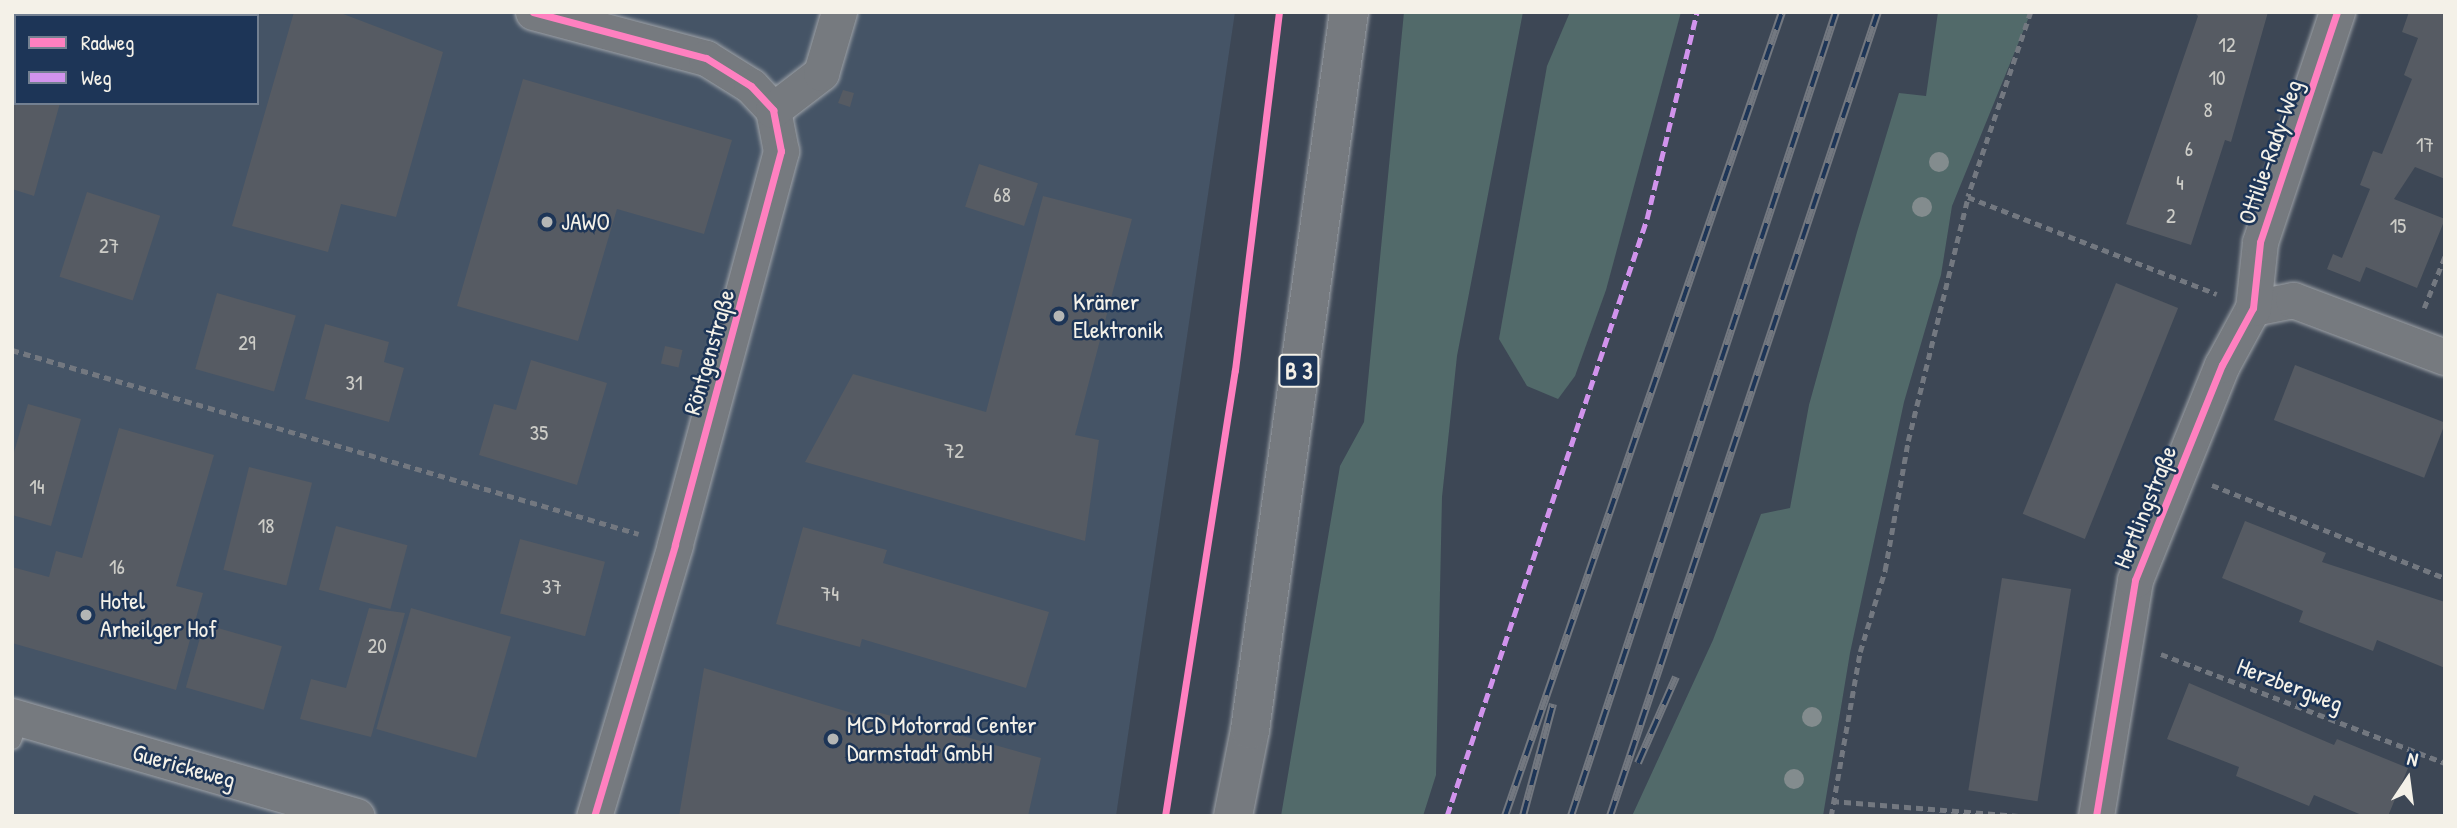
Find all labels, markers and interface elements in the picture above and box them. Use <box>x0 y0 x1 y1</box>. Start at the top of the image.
legend <box>14 14 259 105</box>
text: Radweg <box>81 28 134 57</box>
house number: 12 <box>2218 32 2236 58</box>
text: Weg <box>81 63 112 92</box>
house number: 10 <box>2208 65 2226 91</box>
street label: Ottilie-Rady-Weg <box>2232 76 2308 228</box>
house number: 8 <box>2203 97 2213 123</box>
house number: 17 <box>2416 132 2434 158</box>
house number: 6 <box>2185 136 2193 162</box>
house number: 4 <box>2176 170 2184 196</box>
house number: 68 <box>993 182 1011 208</box>
house number: 2 <box>2166 203 2176 229</box>
place label: JAWO <box>561 208 610 236</box>
house number: 15 <box>2390 213 2406 239</box>
marker: JAWO <box>539 214 555 230</box>
house number: 27 <box>99 233 119 259</box>
street label: Röntgenstraße <box>677 286 741 418</box>
place label: Krämer Elektronik <box>1073 288 1163 344</box>
marker: Krämer Elektronik <box>1051 308 1067 324</box>
house number: 29 <box>238 330 256 356</box>
road number: B 3 <box>1278 352 1320 390</box>
house number: 31 <box>345 370 363 396</box>
house number: 35 <box>530 420 548 446</box>
house number: 72 <box>944 438 964 464</box>
street label: Hertlingstraße <box>2107 441 2183 573</box>
house number: 14 <box>29 474 45 500</box>
house number: 18 <box>258 513 274 539</box>
house number: 16 <box>109 554 125 580</box>
house number: 37 <box>542 574 562 600</box>
house number: 74 <box>821 581 839 607</box>
place label: Hotel Arheilger Hof <box>100 587 217 643</box>
marker: Hotel Arheilger Hof <box>78 607 94 623</box>
house number: 20 <box>367 633 387 659</box>
street label: Herzbergweg <box>2233 652 2347 718</box>
place label: MCD Motorrad Center Darmstadt GmbH <box>847 711 1037 767</box>
marker: MCD Motorrad Center Darmstadt GmbH <box>825 731 841 747</box>
street label: Guerickeweg <box>129 738 239 794</box>
north arrow <box>2373 744 2443 814</box>
text: N <box>2405 745 2421 772</box>

